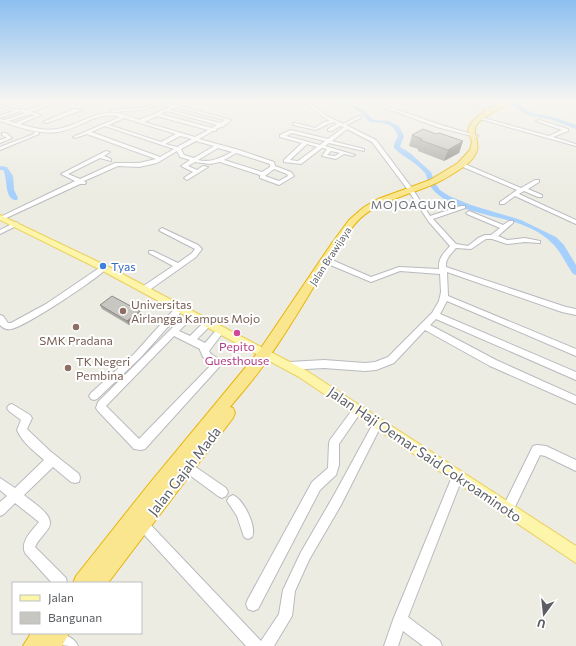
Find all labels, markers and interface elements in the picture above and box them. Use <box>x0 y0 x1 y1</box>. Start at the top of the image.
district label: MOJOAGUNG <box>371 197 457 212</box>
street label: Jalan Brawijaya <box>307 224 353 288</box>
place label: Tyas <box>111 259 136 273</box>
marker: Tyas <box>98 261 108 271</box>
place label: Universitas Airlangga Kampus Mojo <box>131 297 260 325</box>
marker: Universitas Airlangga Kampus Mojo <box>118 306 128 316</box>
marker: SMK Pradana <box>71 322 81 332</box>
marker: Pepito Guesthouse <box>232 328 242 338</box>
place label: SMK Pradana <box>39 333 113 347</box>
place label: Pepito Guesthouse <box>205 339 269 367</box>
place label: TK Negeri Pembina <box>76 354 130 382</box>
marker: TK Negeri Pembina <box>63 363 73 373</box>
street label: Jalan Haji Oemar Said Cokroaminoto <box>325 383 525 525</box>
street label: Jalan Gajah Mada <box>144 423 224 519</box>
legend <box>12 582 142 634</box>
text: Jalan <box>48 590 74 605</box>
north arrow <box>524 594 564 634</box>
text: Bangunan <box>48 610 102 624</box>
text: U <box>536 617 547 631</box>

